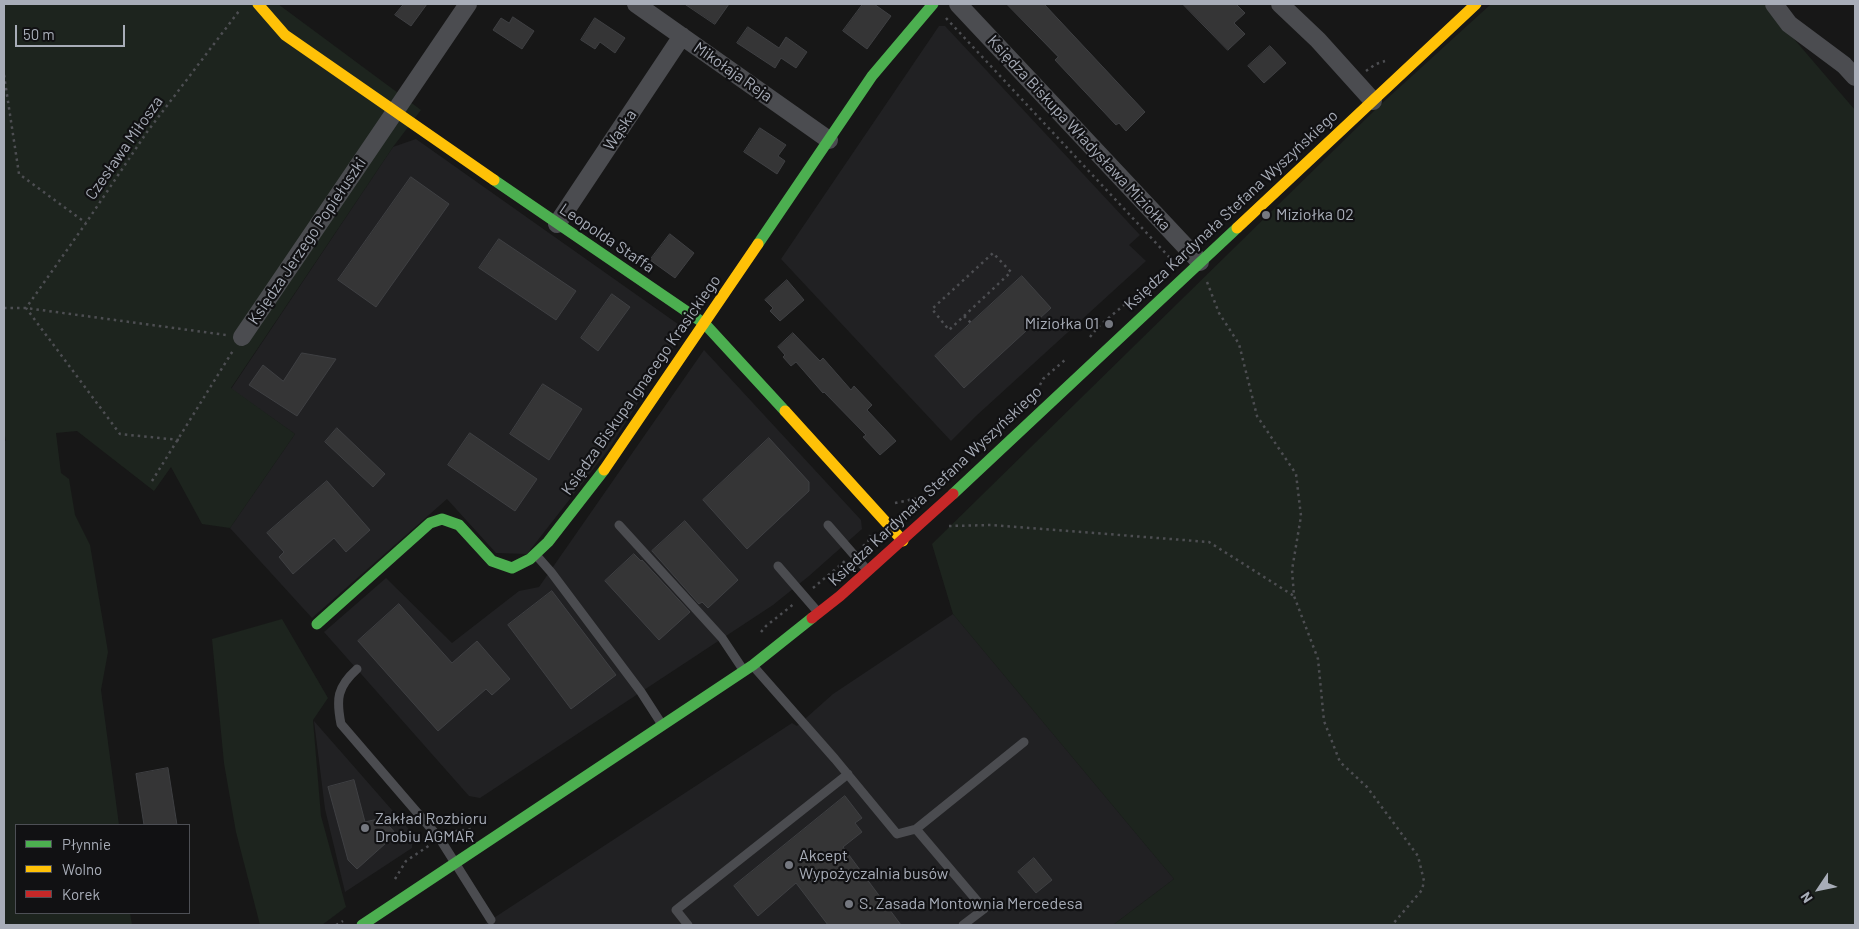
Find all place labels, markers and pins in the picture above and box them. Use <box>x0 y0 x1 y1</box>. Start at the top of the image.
place label: Miziołka 02 <box>1276 205 1354 225</box>
marker: Miziołka 02 <box>1260 209 1272 221</box>
place label: Miziołka 01 <box>1025 314 1099 334</box>
marker: Miziołka 01 <box>1103 318 1115 330</box>
place label: Zakład Rozbioru Drobiu AGMAR <box>375 809 487 847</box>
marker: Zakład Rozbioru Drobiu AGMAR <box>359 822 371 834</box>
place label: Akcept Wypożyczalnia busów <box>799 846 948 884</box>
marker: Akcept Wypożyczalnia busów <box>783 859 795 871</box>
place label: S. Zasada Montownia Mercedesa <box>859 894 1083 914</box>
marker: S. Zasada Montownia Mercedesa <box>843 898 855 910</box>

